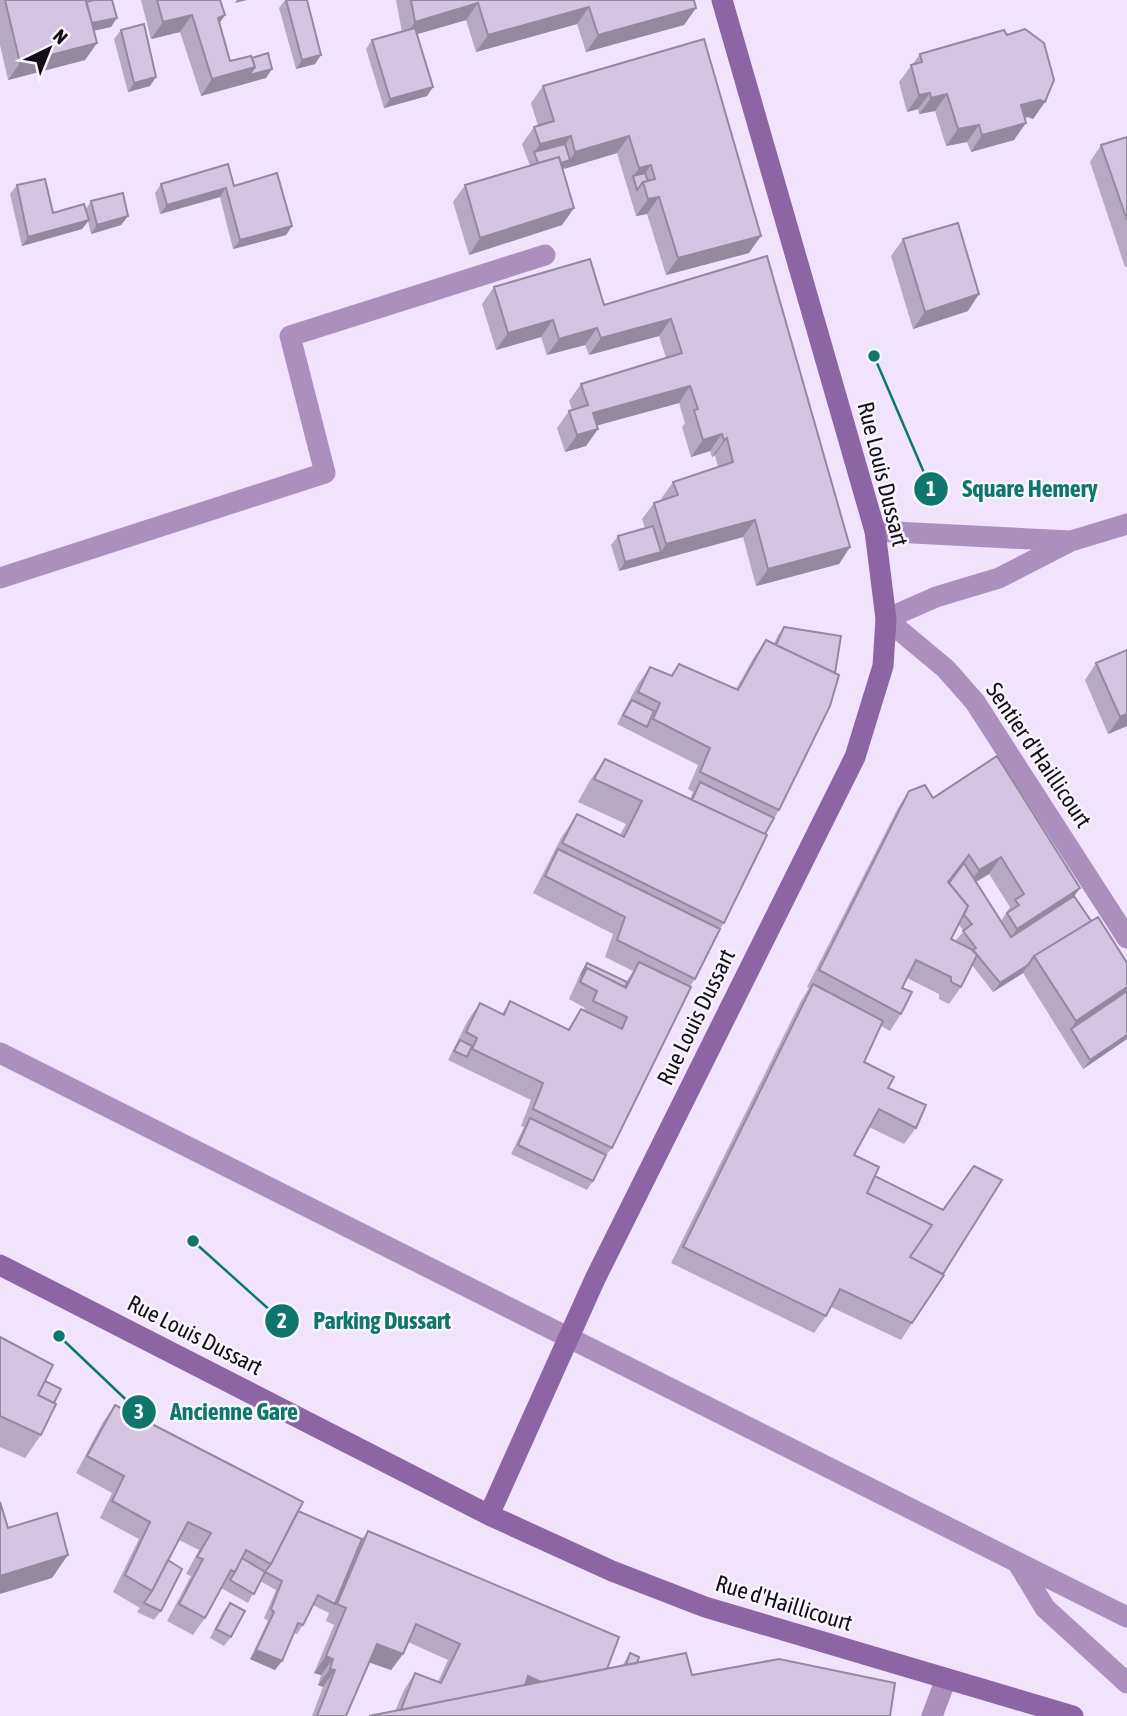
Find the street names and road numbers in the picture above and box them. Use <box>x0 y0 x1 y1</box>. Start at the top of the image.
street label: Rue Louis Dussart <box>853 399 913 549</box>
street label: Sentier d'Haillicourt <box>981 678 1097 832</box>
street label: Rue Louis Dussart <box>652 945 740 1089</box>
street label: Rue Louis Dussart <box>123 1290 267 1380</box>
street label: Rue d'Haillicourt <box>713 1570 855 1636</box>

